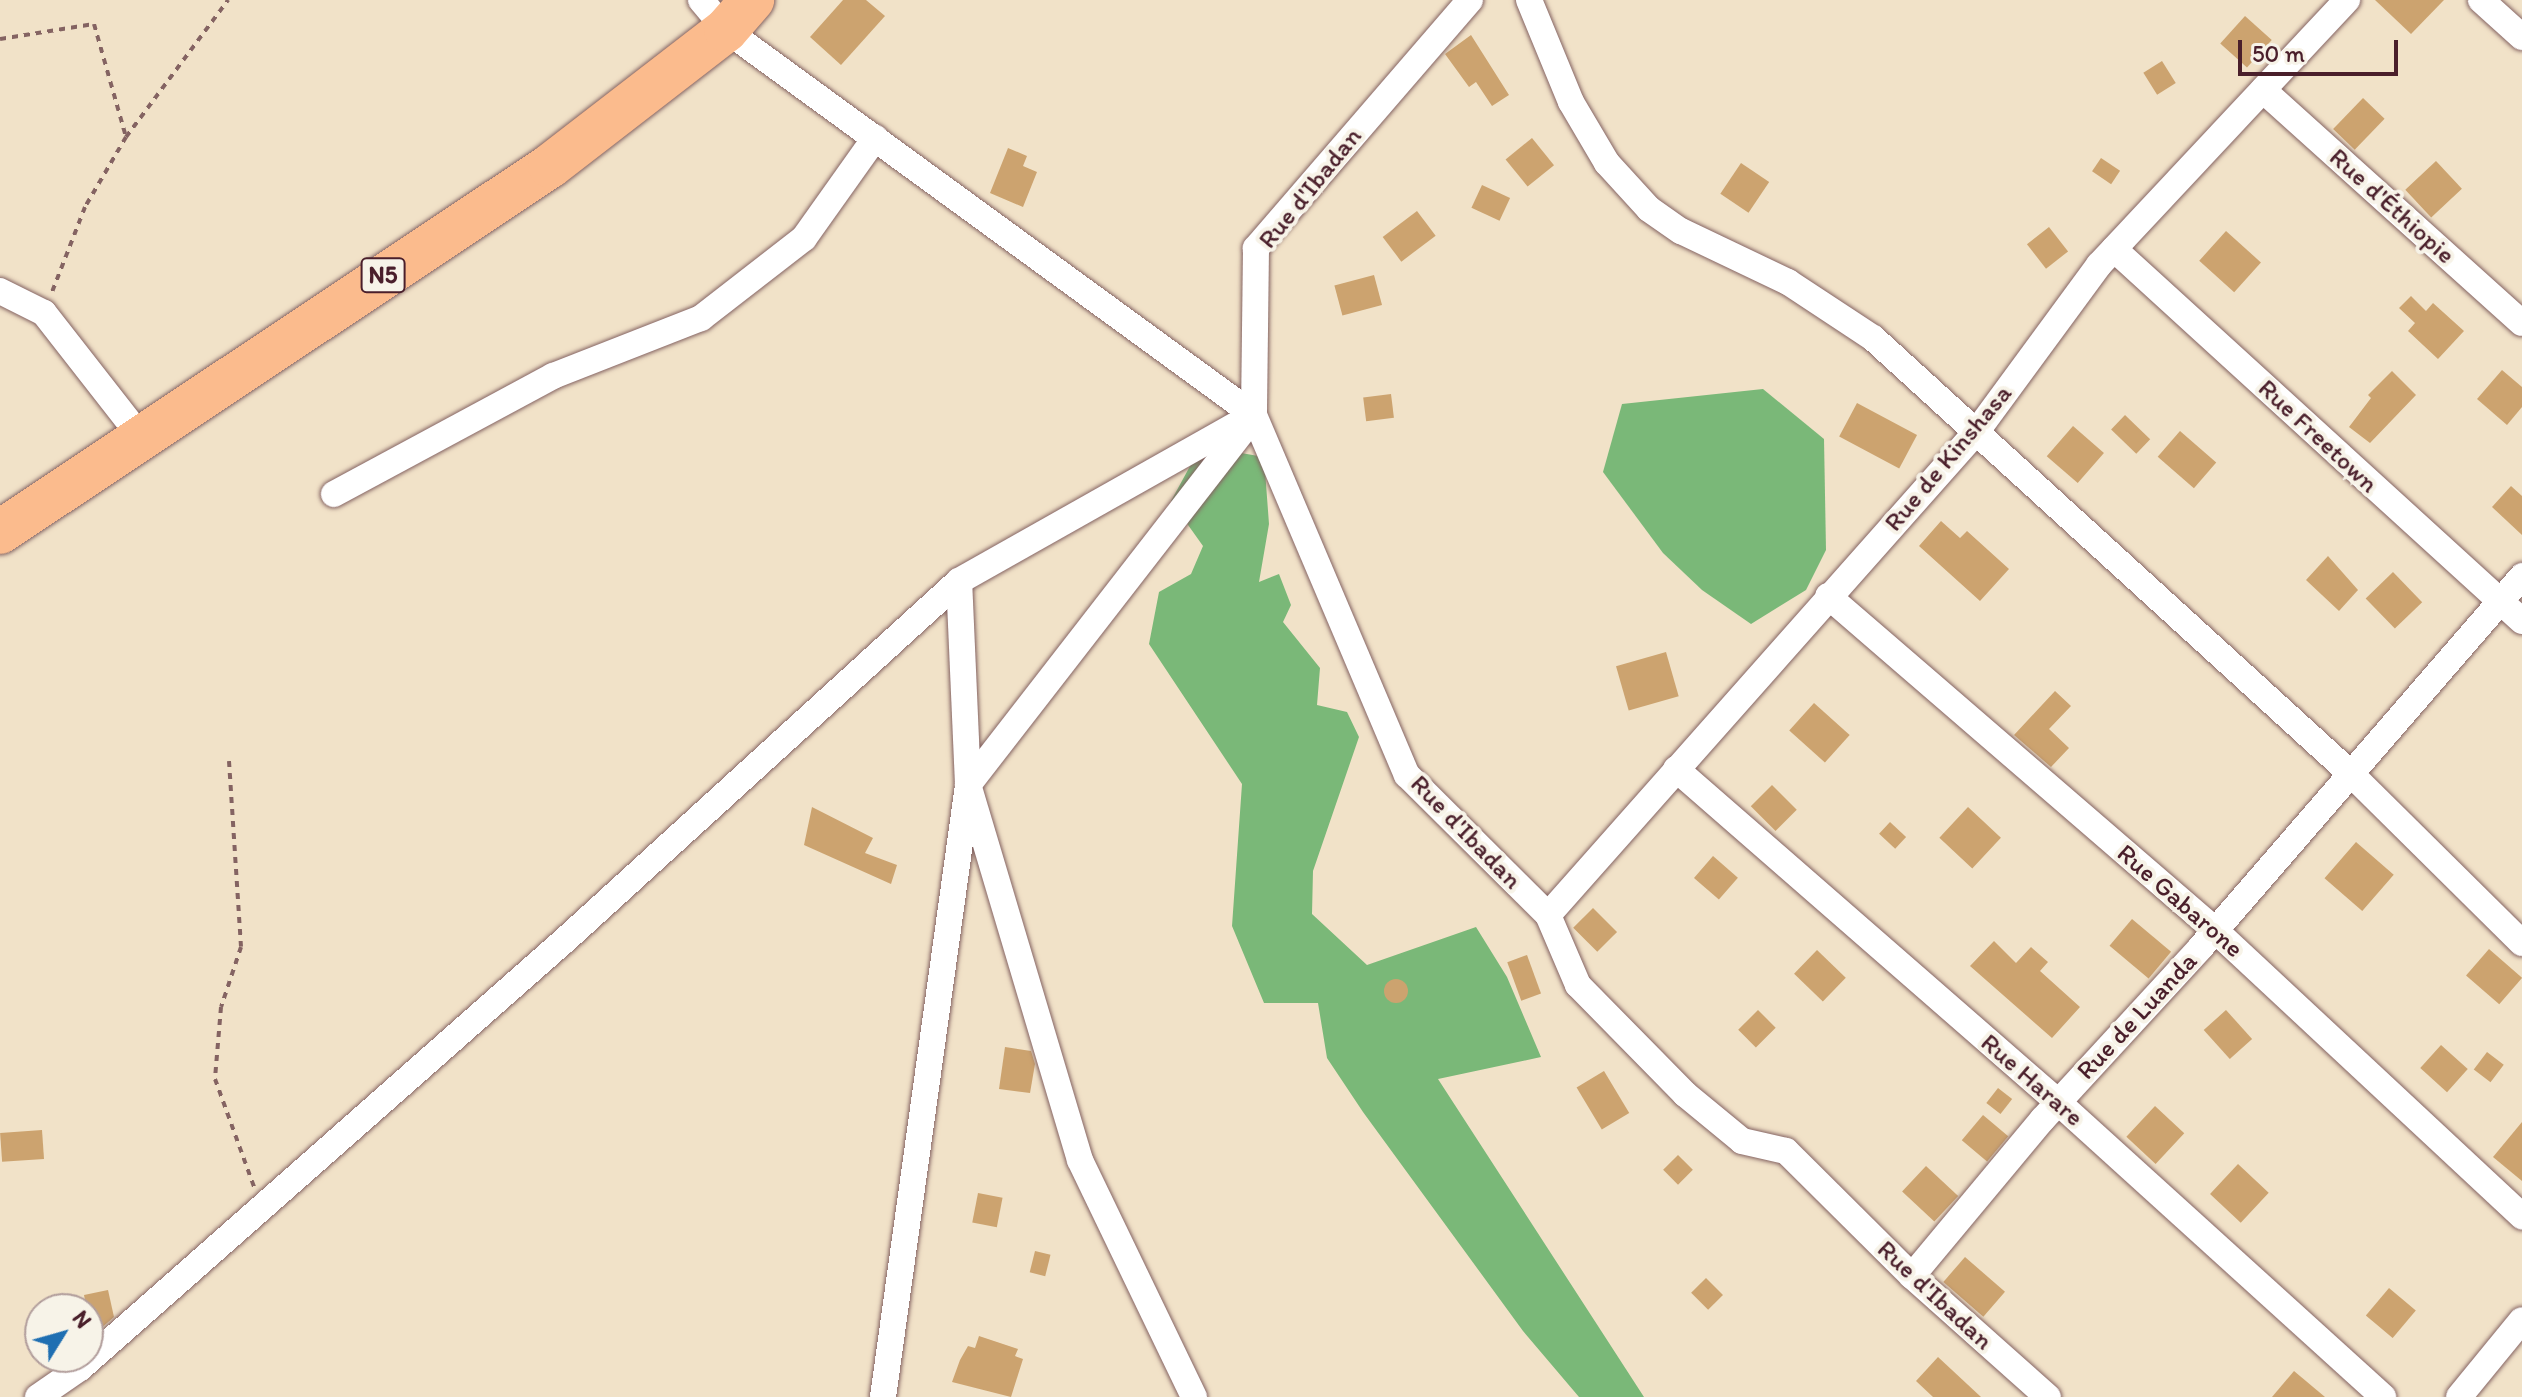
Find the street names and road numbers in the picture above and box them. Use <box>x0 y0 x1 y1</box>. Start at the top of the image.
street label: Rue d'Ibadan <box>1252 121 1368 255</box>
street label: Rue d'Éthiopie <box>2323 142 2461 270</box>
road number: N5 <box>359 255 407 295</box>
street label: Rue Freetown <box>2252 373 2384 499</box>
street label: Rue de Kinshasa <box>1878 378 2018 538</box>
street label: Rue d'Ibadan <box>1404 769 1528 895</box>
street label: Rue Gabarone <box>2111 838 2249 964</box>
street label: Rue de Luanda <box>2070 946 2204 1086</box>
street label: Rue Harare <box>1974 1027 2090 1133</box>
street label: Rue d'Ibadan <box>1871 1234 1999 1356</box>

